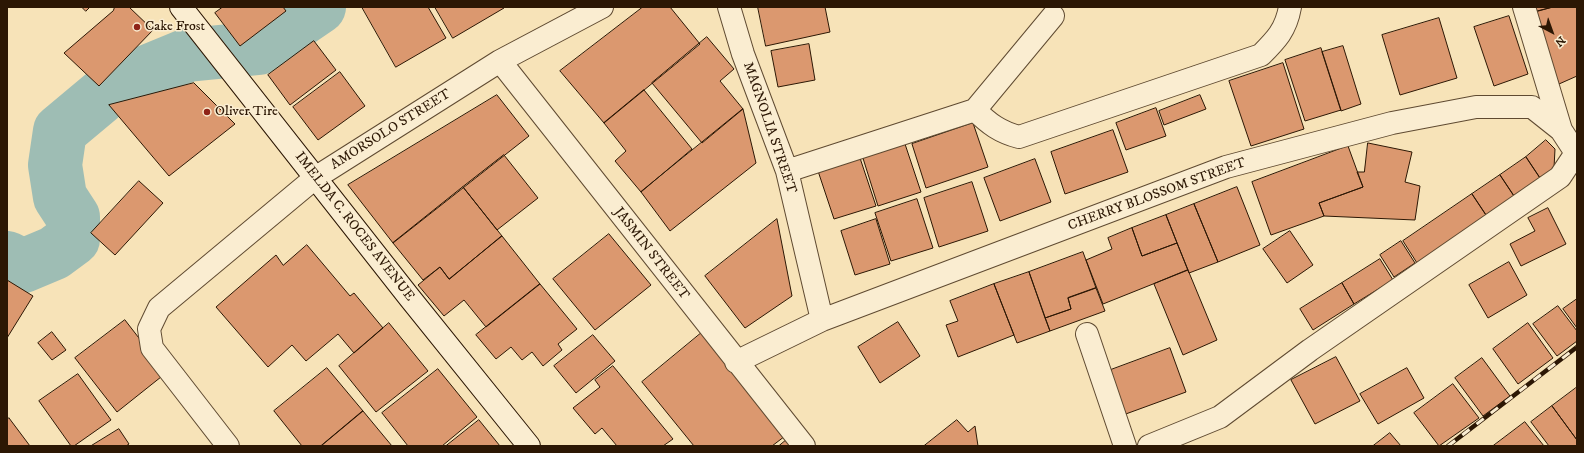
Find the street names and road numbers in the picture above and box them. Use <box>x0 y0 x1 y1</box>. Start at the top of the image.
street label: MAGNOLIA STREET <box>739 60 799 196</box>
street label: AMORSOLO STREET <box>328 86 454 174</box>
street label: IMELDA C. ROCES AVENUE <box>291 149 417 305</box>
street label: CHERRY BLOSSOM STREET <box>1066 155 1248 235</box>
street label: JASMIN STREET <box>610 205 692 303</box>

